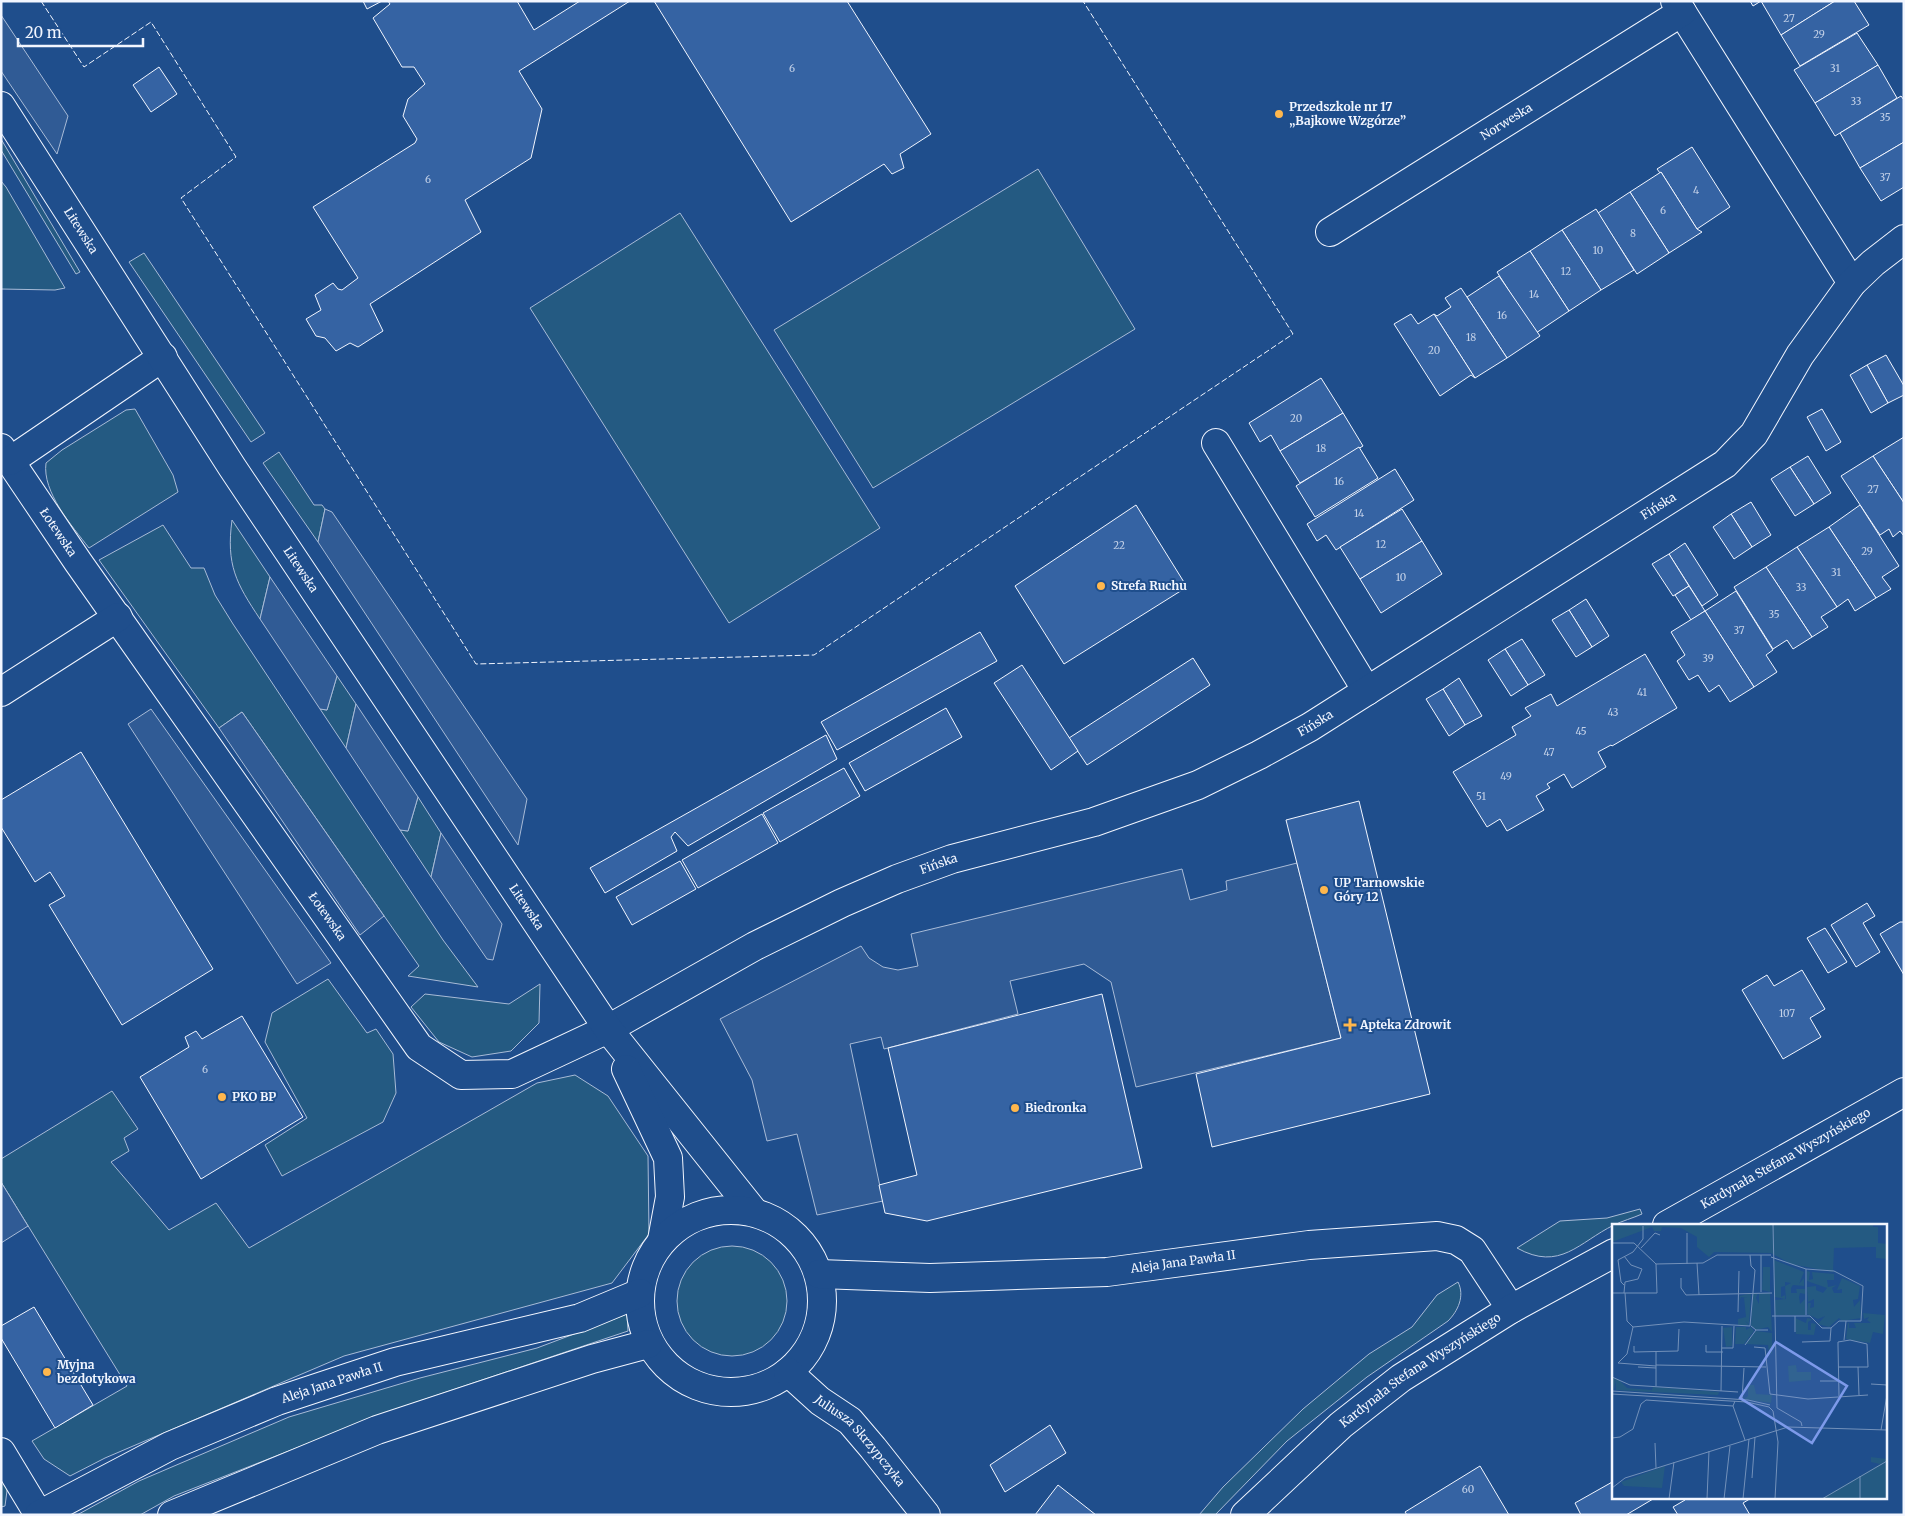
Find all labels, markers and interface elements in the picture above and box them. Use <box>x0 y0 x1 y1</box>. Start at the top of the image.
house number: 27 <box>1783 12 1795 25</box>
scale bar <box>18 15 142 47</box>
text: 20 m <box>25 23 62 42</box>
house number: 29 <box>1813 28 1825 41</box>
house number: 6 <box>789 62 795 75</box>
house number: 31 <box>1830 62 1840 75</box>
house number: 33 <box>1851 95 1862 108</box>
place label: Przedszkole nr 17 „Bajkowe Wzgórze” <box>1289 99 1406 128</box>
street label: Norweska <box>1478 99 1535 143</box>
marker: Przedszkole nr 17 „Bajkowe Wzgórze” <box>1273 108 1285 120</box>
house number: 35 <box>1879 111 1891 124</box>
house number: 37 <box>1879 171 1891 184</box>
house number: 6 <box>425 173 431 186</box>
house number: 4 <box>1693 184 1699 197</box>
house number: 6 <box>1660 204 1666 217</box>
street label: Litewska <box>61 205 102 257</box>
house number: 8 <box>1630 227 1636 240</box>
house number: 10 <box>1593 244 1603 257</box>
house number: 12 <box>1561 265 1571 278</box>
house number: 14 <box>1529 288 1539 301</box>
house number: 16 <box>1497 309 1507 322</box>
house number: 18 <box>1466 331 1476 344</box>
house number: 20 <box>1428 344 1440 357</box>
house number: 20 <box>1290 412 1302 425</box>
house number: 18 <box>1316 442 1326 455</box>
house number: 16 <box>1334 475 1344 488</box>
house number: 27 <box>1867 483 1879 496</box>
street label: Fińska <box>1638 489 1679 523</box>
street label: Łotewska <box>37 505 81 560</box>
house number: 14 <box>1354 507 1364 520</box>
house number: 12 <box>1376 538 1386 551</box>
house number: 22 <box>1113 539 1125 552</box>
street label: Litewska <box>280 544 322 595</box>
house number: 29 <box>1861 545 1873 558</box>
house number: 31 <box>1831 566 1841 579</box>
house number: 10 <box>1396 571 1406 584</box>
place label: Strefa Ruchu <box>1111 578 1187 593</box>
marker: Strefa Ruchu <box>1095 580 1107 592</box>
house number: 33 <box>1796 581 1807 594</box>
house number: 35 <box>1768 608 1780 621</box>
house number: 37 <box>1733 624 1745 637</box>
house number: 39 <box>1702 652 1714 665</box>
house number: 41 <box>1637 686 1647 699</box>
street label: Fińska <box>1295 706 1336 739</box>
house number: 43 <box>1607 706 1619 719</box>
house number: 45 <box>1575 725 1587 738</box>
house number: 47 <box>1544 746 1555 759</box>
house number: 49 <box>1500 770 1512 783</box>
house number: 51 <box>1476 790 1486 803</box>
street label: Fińska <box>918 850 959 877</box>
place label: UP Tarnowskie Góry 12 <box>1334 875 1425 904</box>
street label: Litewska <box>506 881 548 933</box>
marker: UP Tarnowskie Góry 12 <box>1318 884 1330 896</box>
street label: Łotewska <box>306 889 350 944</box>
house number: 107 <box>1779 1007 1795 1020</box>
place label: Apteka Zdrowit <box>1359 1017 1451 1032</box>
marker: Apteka Zdrowit <box>1344 1019 1356 1031</box>
house number: 6 <box>202 1063 208 1076</box>
place label: PKO BP <box>232 1089 276 1104</box>
marker: PKO BP <box>216 1091 228 1103</box>
place label: Biedronka <box>1025 1100 1087 1115</box>
marker: Biedronka <box>1009 1102 1021 1114</box>
street label: Kardynała Stefana Wyszyńskiego <box>1698 1104 1873 1212</box>
inset map <box>1612 1224 1888 1498</box>
street label: Aleja Jana Pawła II <box>1129 1247 1237 1276</box>
street label: Kardynała Stefana Wyszyńskiego <box>1336 1309 1503 1430</box>
place label: Myjna bezdotykowa <box>57 1357 136 1386</box>
street label: Aleja Jana Pawła II <box>278 1359 384 1406</box>
marker: Myjna bezdotykowa <box>41 1366 53 1378</box>
street label: Juliusza Skrzypczyka <box>811 1391 909 1490</box>
house number: 60 <box>1462 1483 1474 1496</box>

